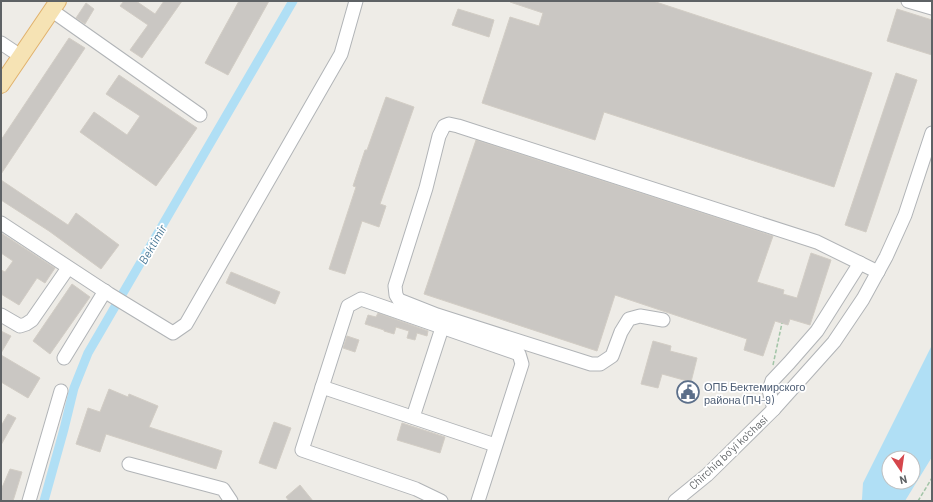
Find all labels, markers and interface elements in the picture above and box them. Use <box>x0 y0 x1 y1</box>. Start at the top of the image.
water label: Bektimir <box>135 221 169 266</box>
public building icon: ОПБ Бектемирского района (ПЧ-9) <box>675 379 701 405</box>
place label: ОПБ Бектемирского района (ПЧ-9) <box>704 380 805 406</box>
street label: Chirchiq bo'yi ko'chasi <box>686 412 770 492</box>
north arrow <box>881 450 921 490</box>
text: N <box>898 473 908 487</box>

